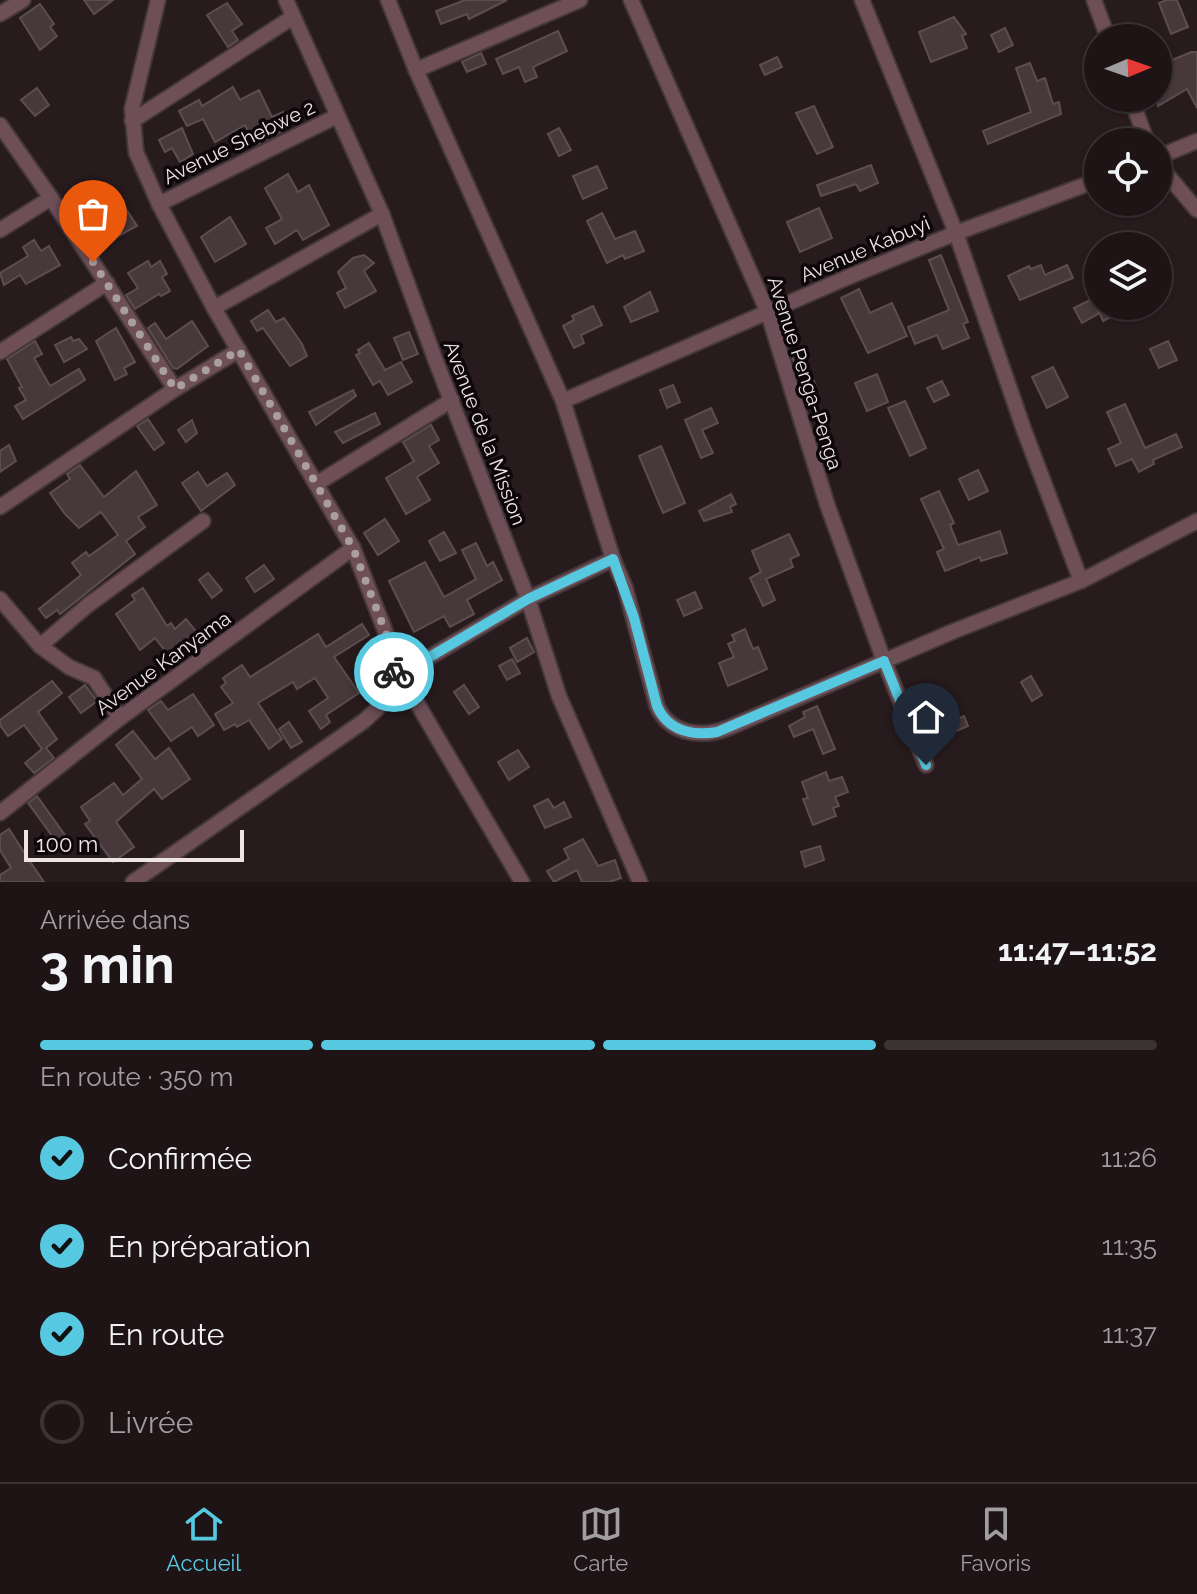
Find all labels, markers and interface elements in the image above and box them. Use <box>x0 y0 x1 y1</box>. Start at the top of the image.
north arrow <box>1084 24 1172 112</box>
map controls <box>1084 24 1172 320</box>
street label: Avenue Shebwe 2 <box>159 95 319 189</box>
button: locate <box>1084 128 1172 216</box>
pin <box>59 180 127 262</box>
icon: bag <box>71 192 115 236</box>
street label: Avenue Kabuyi <box>797 211 933 287</box>
button: layers <box>1084 232 1172 320</box>
street label: Avenue Penga-Penga <box>762 273 848 473</box>
street label: Avenue de la Mission <box>439 338 531 528</box>
street label: Avenue Kanyama <box>91 606 235 720</box>
courier <box>354 632 434 712</box>
icon: bike <box>372 650 416 694</box>
pin <box>892 683 960 765</box>
icon: home <box>904 695 948 739</box>
scale bar <box>24 826 244 862</box>
text: 100 m <box>36 831 98 857</box>
text: Arrivée dans <box>40 905 190 935</box>
text: 11:47–11:52 <box>998 933 1157 968</box>
text: 3 min <box>40 934 175 995</box>
text: En route · 350 m <box>40 1062 234 1092</box>
icon: check <box>40 1136 84 1180</box>
text: Confirmée <box>108 1141 252 1176</box>
text: 11:26 <box>1101 1143 1157 1173</box>
icon: check <box>40 1224 84 1268</box>
text: En préparation <box>108 1229 311 1264</box>
text: 11:35 <box>1102 1231 1157 1261</box>
icon: check <box>40 1312 84 1356</box>
text: En route <box>108 1317 224 1352</box>
text: 11:37 <box>1102 1319 1157 1349</box>
text: Livrée <box>108 1405 193 1440</box>
tab: Accueil <box>166 1502 241 1576</box>
tab: Carte <box>573 1502 628 1576</box>
tab: Favoris <box>960 1502 1031 1576</box>

